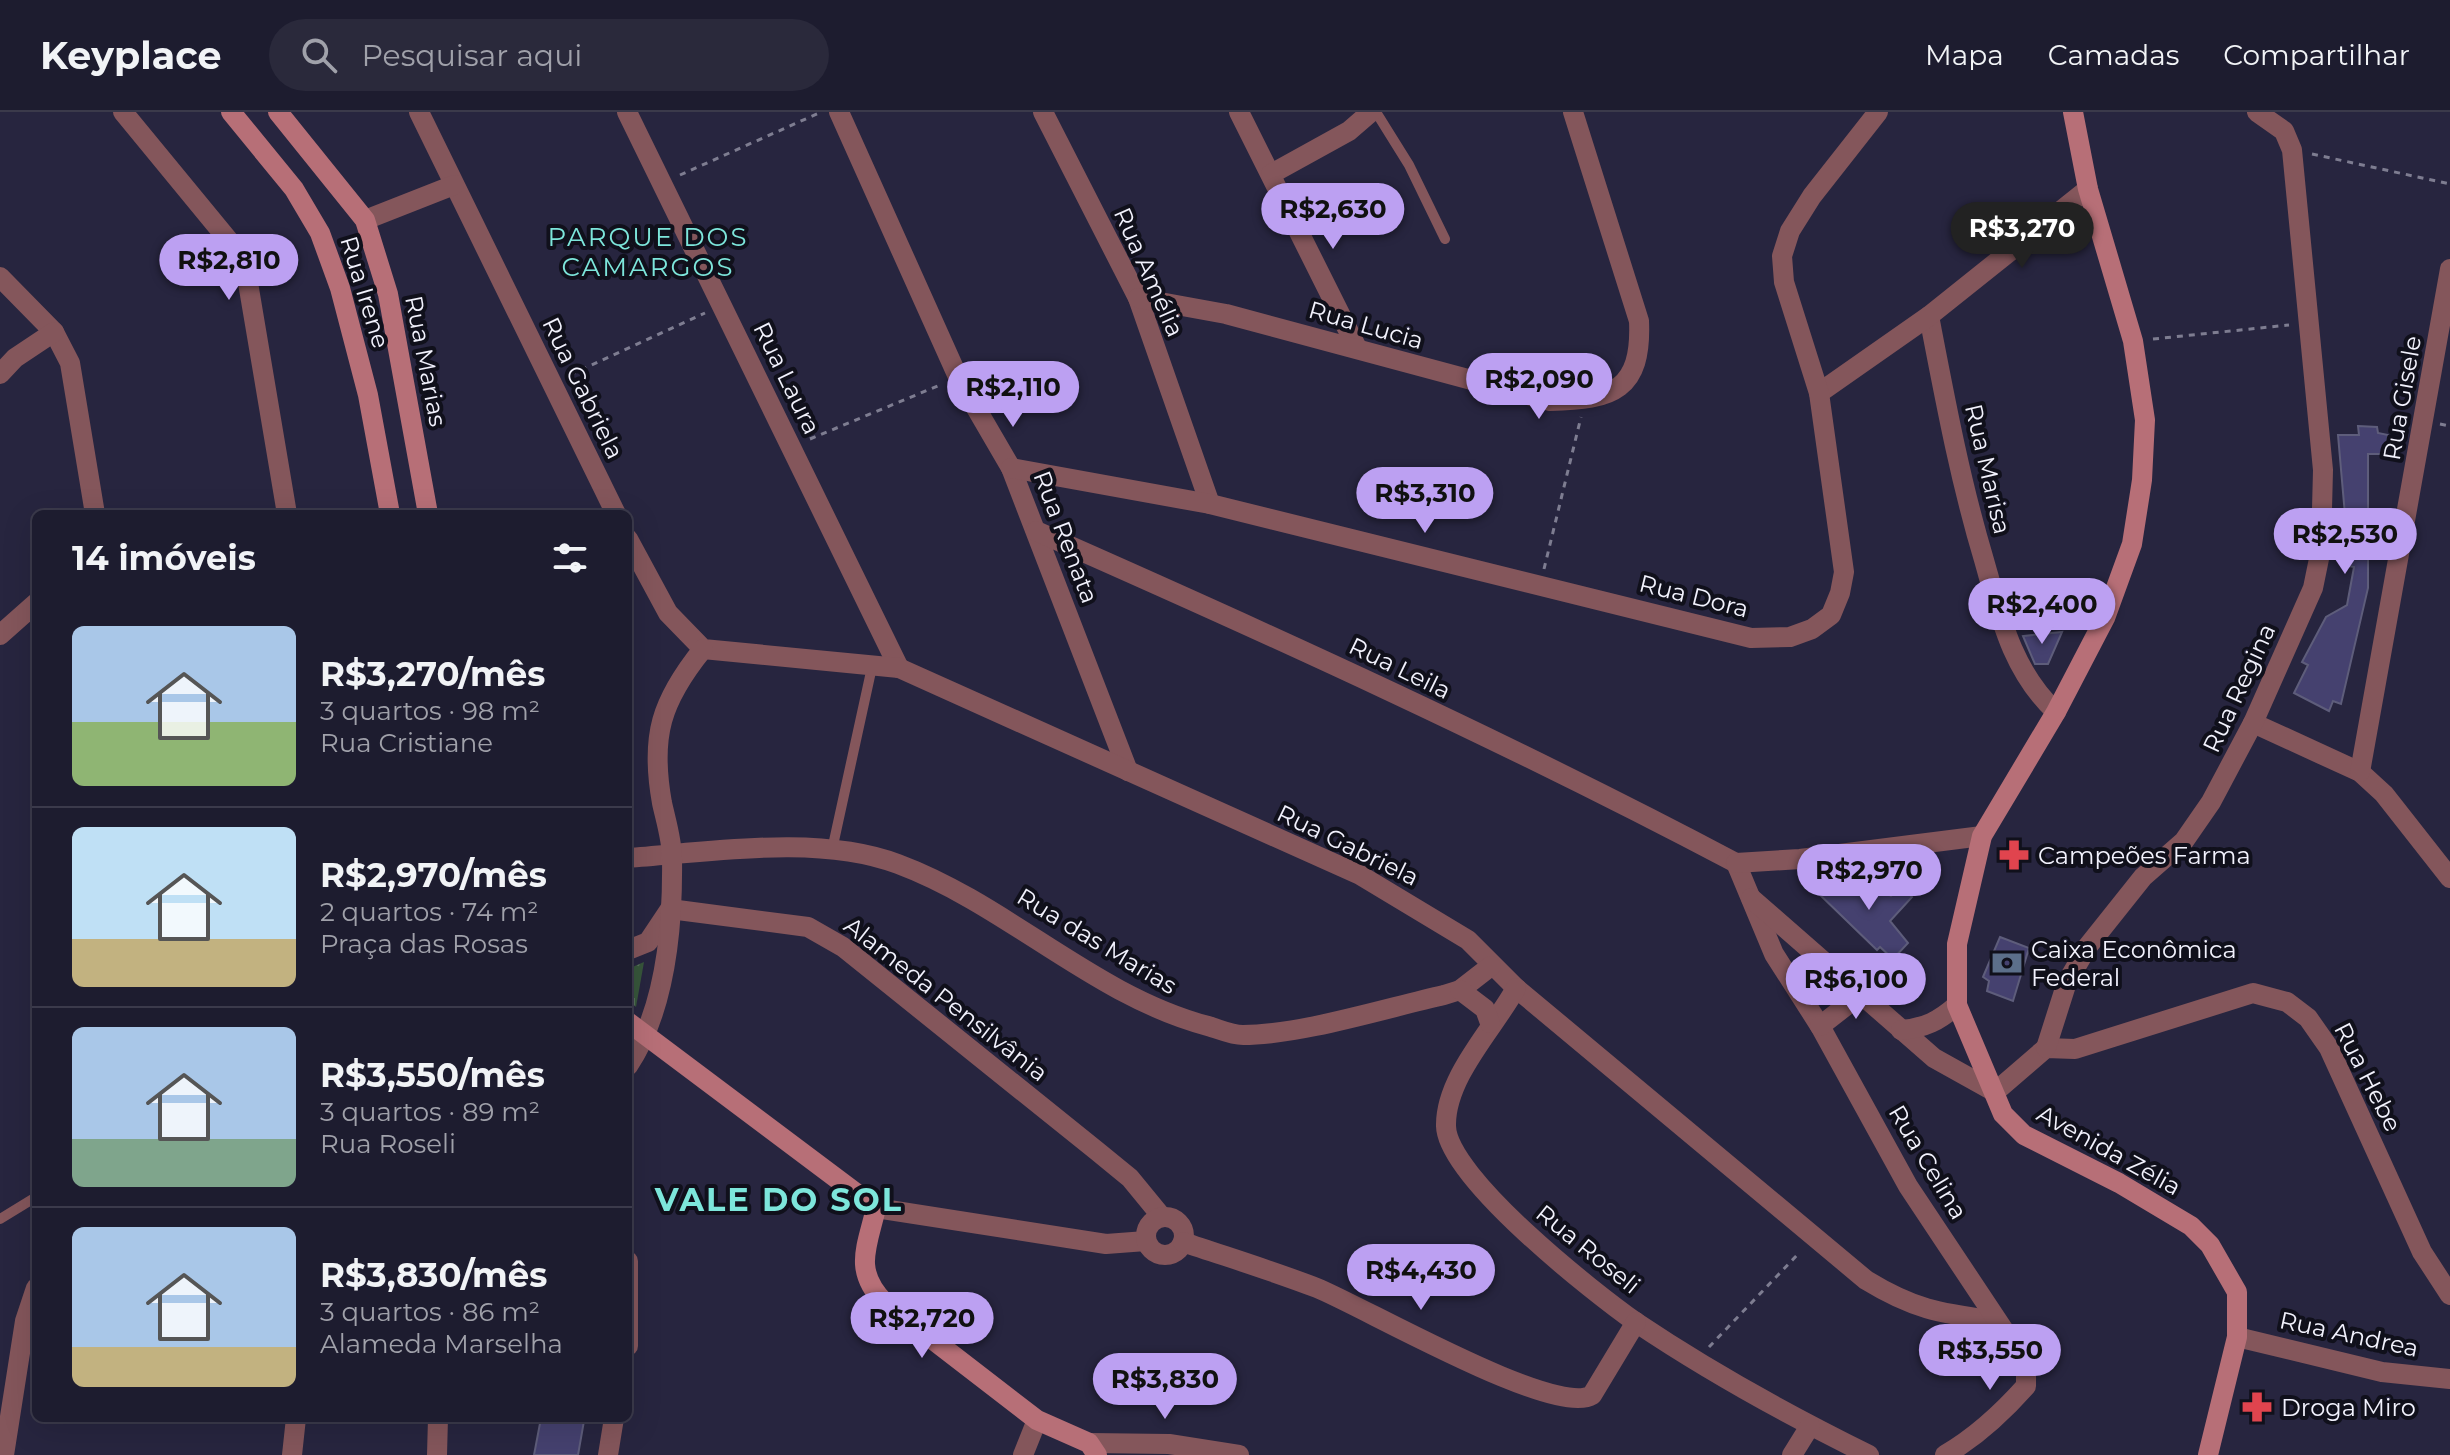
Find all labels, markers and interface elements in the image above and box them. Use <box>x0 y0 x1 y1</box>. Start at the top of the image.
search box <box>269 19 829 91</box>
text: Keyplace <box>40 32 221 79</box>
icon: search <box>297 33 341 77</box>
text: Pesquisar aqui <box>361 37 582 74</box>
text: Mapa <box>1925 38 2004 72</box>
text: Camadas <box>2048 38 2179 72</box>
text: Compartilhar <box>2223 38 2410 72</box>
pin: R$2,630 <box>1259 183 1407 251</box>
text: R$2,630 <box>1279 193 1387 225</box>
pin: R$3,270 <box>1948 202 2096 270</box>
street label: Rua Amélia <box>1108 203 1190 341</box>
text: R$3,270 <box>1969 212 2075 244</box>
district label: PARQUE DOS CAMARGOS <box>548 221 748 283</box>
street label: Rua Irene <box>334 232 396 352</box>
pin: R$2,810 <box>155 234 303 302</box>
text: R$2,810 <box>177 244 281 276</box>
street label: Rua Marias <box>399 293 453 429</box>
street label: Rua Lucia <box>1305 295 1427 355</box>
street label: Rua Gabriela <box>536 312 630 464</box>
street label: Rua Laura <box>747 317 827 439</box>
street label: Rua Gisele <box>2377 333 2427 463</box>
pin: R$2,090 <box>1465 353 1613 421</box>
pin: R$2,110 <box>939 361 1087 429</box>
text: R$2,090 <box>1484 363 1594 395</box>
text: R$2,110 <box>965 371 1061 403</box>
street label: Rua Marisa <box>1959 401 2017 537</box>
street label: Rua Renata <box>1027 467 1105 607</box>
pin: R$3,310 <box>1351 467 1499 535</box>
text: R$3,310 <box>1374 477 1476 509</box>
pin: R$2,530 <box>2271 508 2419 576</box>
text: R$2,530 <box>2292 518 2398 550</box>
icon: filters <box>548 536 592 580</box>
text: 14 imóveis <box>72 537 256 579</box>
street label: Rua Dora <box>1636 568 1752 624</box>
pin: R$2,400 <box>1968 578 2116 646</box>
text: R$2,400 <box>1986 588 2098 620</box>
street label: Rua Regina <box>2196 619 2282 757</box>
street label: Rua Leila <box>1344 631 1456 705</box>
text: R$3,270/mês <box>320 653 545 695</box>
icon: home <box>136 658 232 754</box>
text: 3 quartos · 98 m² <box>320 695 540 727</box>
text: Rua Cristiane <box>320 727 493 759</box>
street label: Rua Gabriela <box>1272 798 1424 892</box>
pharmacy icon: Campeões Farma <box>1997 838 2031 872</box>
place label: Campeões Farma <box>2038 841 2251 870</box>
pin: R$2,970 <box>1795 844 1943 912</box>
text: R$2,970/mês <box>320 854 547 896</box>
text: R$2,970 <box>1815 854 1923 886</box>
icon: home <box>136 859 232 955</box>
street label: Rua das Marias <box>1012 882 1182 1000</box>
text: 2 quartos · 74 m² <box>320 896 538 928</box>
street label: Alameda Pensilvânia <box>838 911 1054 1087</box>
text: Praça das Rosas <box>320 928 528 960</box>
place label: Caixa Econômica Federal <box>2031 935 2237 992</box>
bank icon: Caixa Econômica Federal <box>1990 946 2024 980</box>
pin: R$6,100 <box>1782 953 1930 1021</box>
text: R$6,100 <box>1804 963 1908 995</box>
street label: Rua Hebe <box>2328 1018 2408 1136</box>
text: R$3,550/mês <box>320 1054 545 1096</box>
icon: home <box>136 1059 232 1155</box>
text: 3 quartos · 89 m² <box>320 1096 540 1128</box>
street label: Avenida Zélia <box>2032 1099 2186 1201</box>
street label: Rua Celina <box>1883 1100 1973 1224</box>
text: Rua Roseli <box>320 1128 456 1160</box>
district label: VALE DO SOL <box>654 1180 903 1219</box>
street label: Rua Roseli <box>1530 1198 1646 1300</box>
pin: R$4,430 <box>1347 1244 1495 1312</box>
text: R$3,830/mês <box>320 1254 547 1296</box>
text: R$4,430 <box>1365 1254 1477 1286</box>
icon: home <box>136 1259 232 1355</box>
pin: R$2,720 <box>848 1292 996 1360</box>
text: 3 quartos · 86 m² <box>320 1296 540 1328</box>
text: R$2,720 <box>869 1302 975 1334</box>
street label: Rua Andrea <box>2277 1305 2421 1363</box>
pin: R$3,550 <box>1916 1324 2064 1392</box>
text: Alameda Marselha <box>320 1328 563 1360</box>
text: R$3,550 <box>1937 1334 2043 1366</box>
pin: R$3,830 <box>1091 1353 1239 1421</box>
text: R$3,830 <box>1111 1363 1219 1395</box>
pharmacy icon: Droga Miro <box>2240 1390 2274 1424</box>
place label: Droga Miro <box>2281 1393 2416 1422</box>

